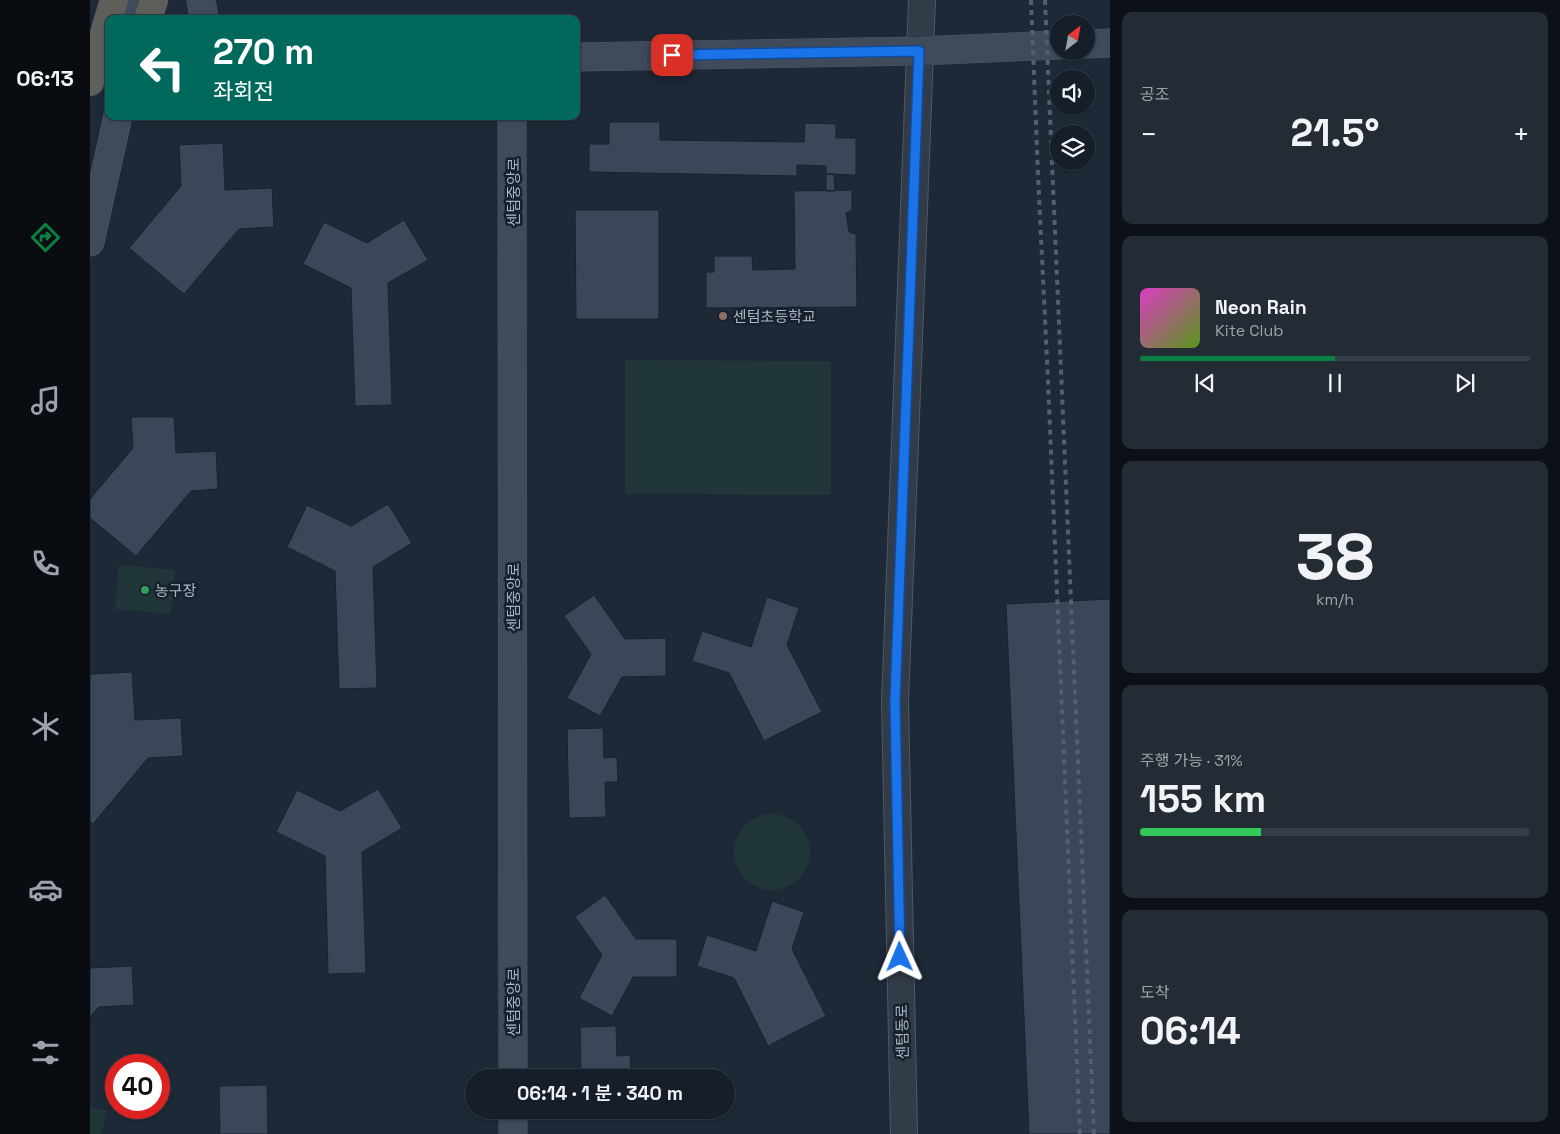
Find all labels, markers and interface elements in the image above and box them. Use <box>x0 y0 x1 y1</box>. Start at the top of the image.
north arrow <box>1050 15 1095 60</box>
map controls <box>1050 15 1095 170</box>
text: 270 m <box>213 30 314 74</box>
pin <box>651 34 693 76</box>
icon: left <box>130 35 195 100</box>
icon: arrive <box>658 41 686 69</box>
text: 06:13 <box>16 64 74 92</box>
button: sound <box>1050 70 1095 115</box>
text: 좌회전 <box>213 77 274 105</box>
text: 공조 <box>1140 84 1169 105</box>
text: 21.5° <box>1291 109 1379 157</box>
text: − <box>1140 116 1157 152</box>
text: + <box>1513 116 1530 152</box>
button: layers <box>1050 125 1095 170</box>
street label: 센텀중앙로 <box>504 157 523 227</box>
icon: directions <box>28 220 63 255</box>
text: Neon Rain <box>1215 295 1307 320</box>
place label: 센텀초등학교 <box>733 307 816 326</box>
marker: 센텀초등학교 <box>717 310 729 322</box>
text: Kite Club <box>1215 320 1284 341</box>
icon: previous <box>1191 369 1219 397</box>
icon: pause <box>1321 369 1349 397</box>
icon: next <box>1451 369 1479 397</box>
icon: music <box>28 383 63 418</box>
text: 38 <box>1296 515 1374 598</box>
icon: phone <box>28 546 63 581</box>
street label: 센텀중앙로 <box>504 562 523 632</box>
place label: 농구장 <box>155 581 197 600</box>
marker: 농구장 <box>139 584 151 596</box>
text: km/h <box>1316 589 1354 610</box>
icon: climate <box>28 709 63 744</box>
text: 주행 가능 · 31% <box>1140 750 1243 771</box>
text: 155 km <box>1140 775 1266 823</box>
icon: car <box>28 872 63 907</box>
position arrow <box>873 930 925 982</box>
street label: 센텀중앙로 <box>504 967 523 1037</box>
text: 도착 <box>1140 982 1169 1003</box>
street label: 센텀동로 <box>892 1004 912 1060</box>
text: 06:14 <box>1140 1007 1241 1055</box>
icon: filters <box>28 1035 63 1070</box>
speed limit sign: 40 <box>105 1054 170 1119</box>
text: 06:14 · 1 분 · 340 m <box>517 1081 683 1106</box>

